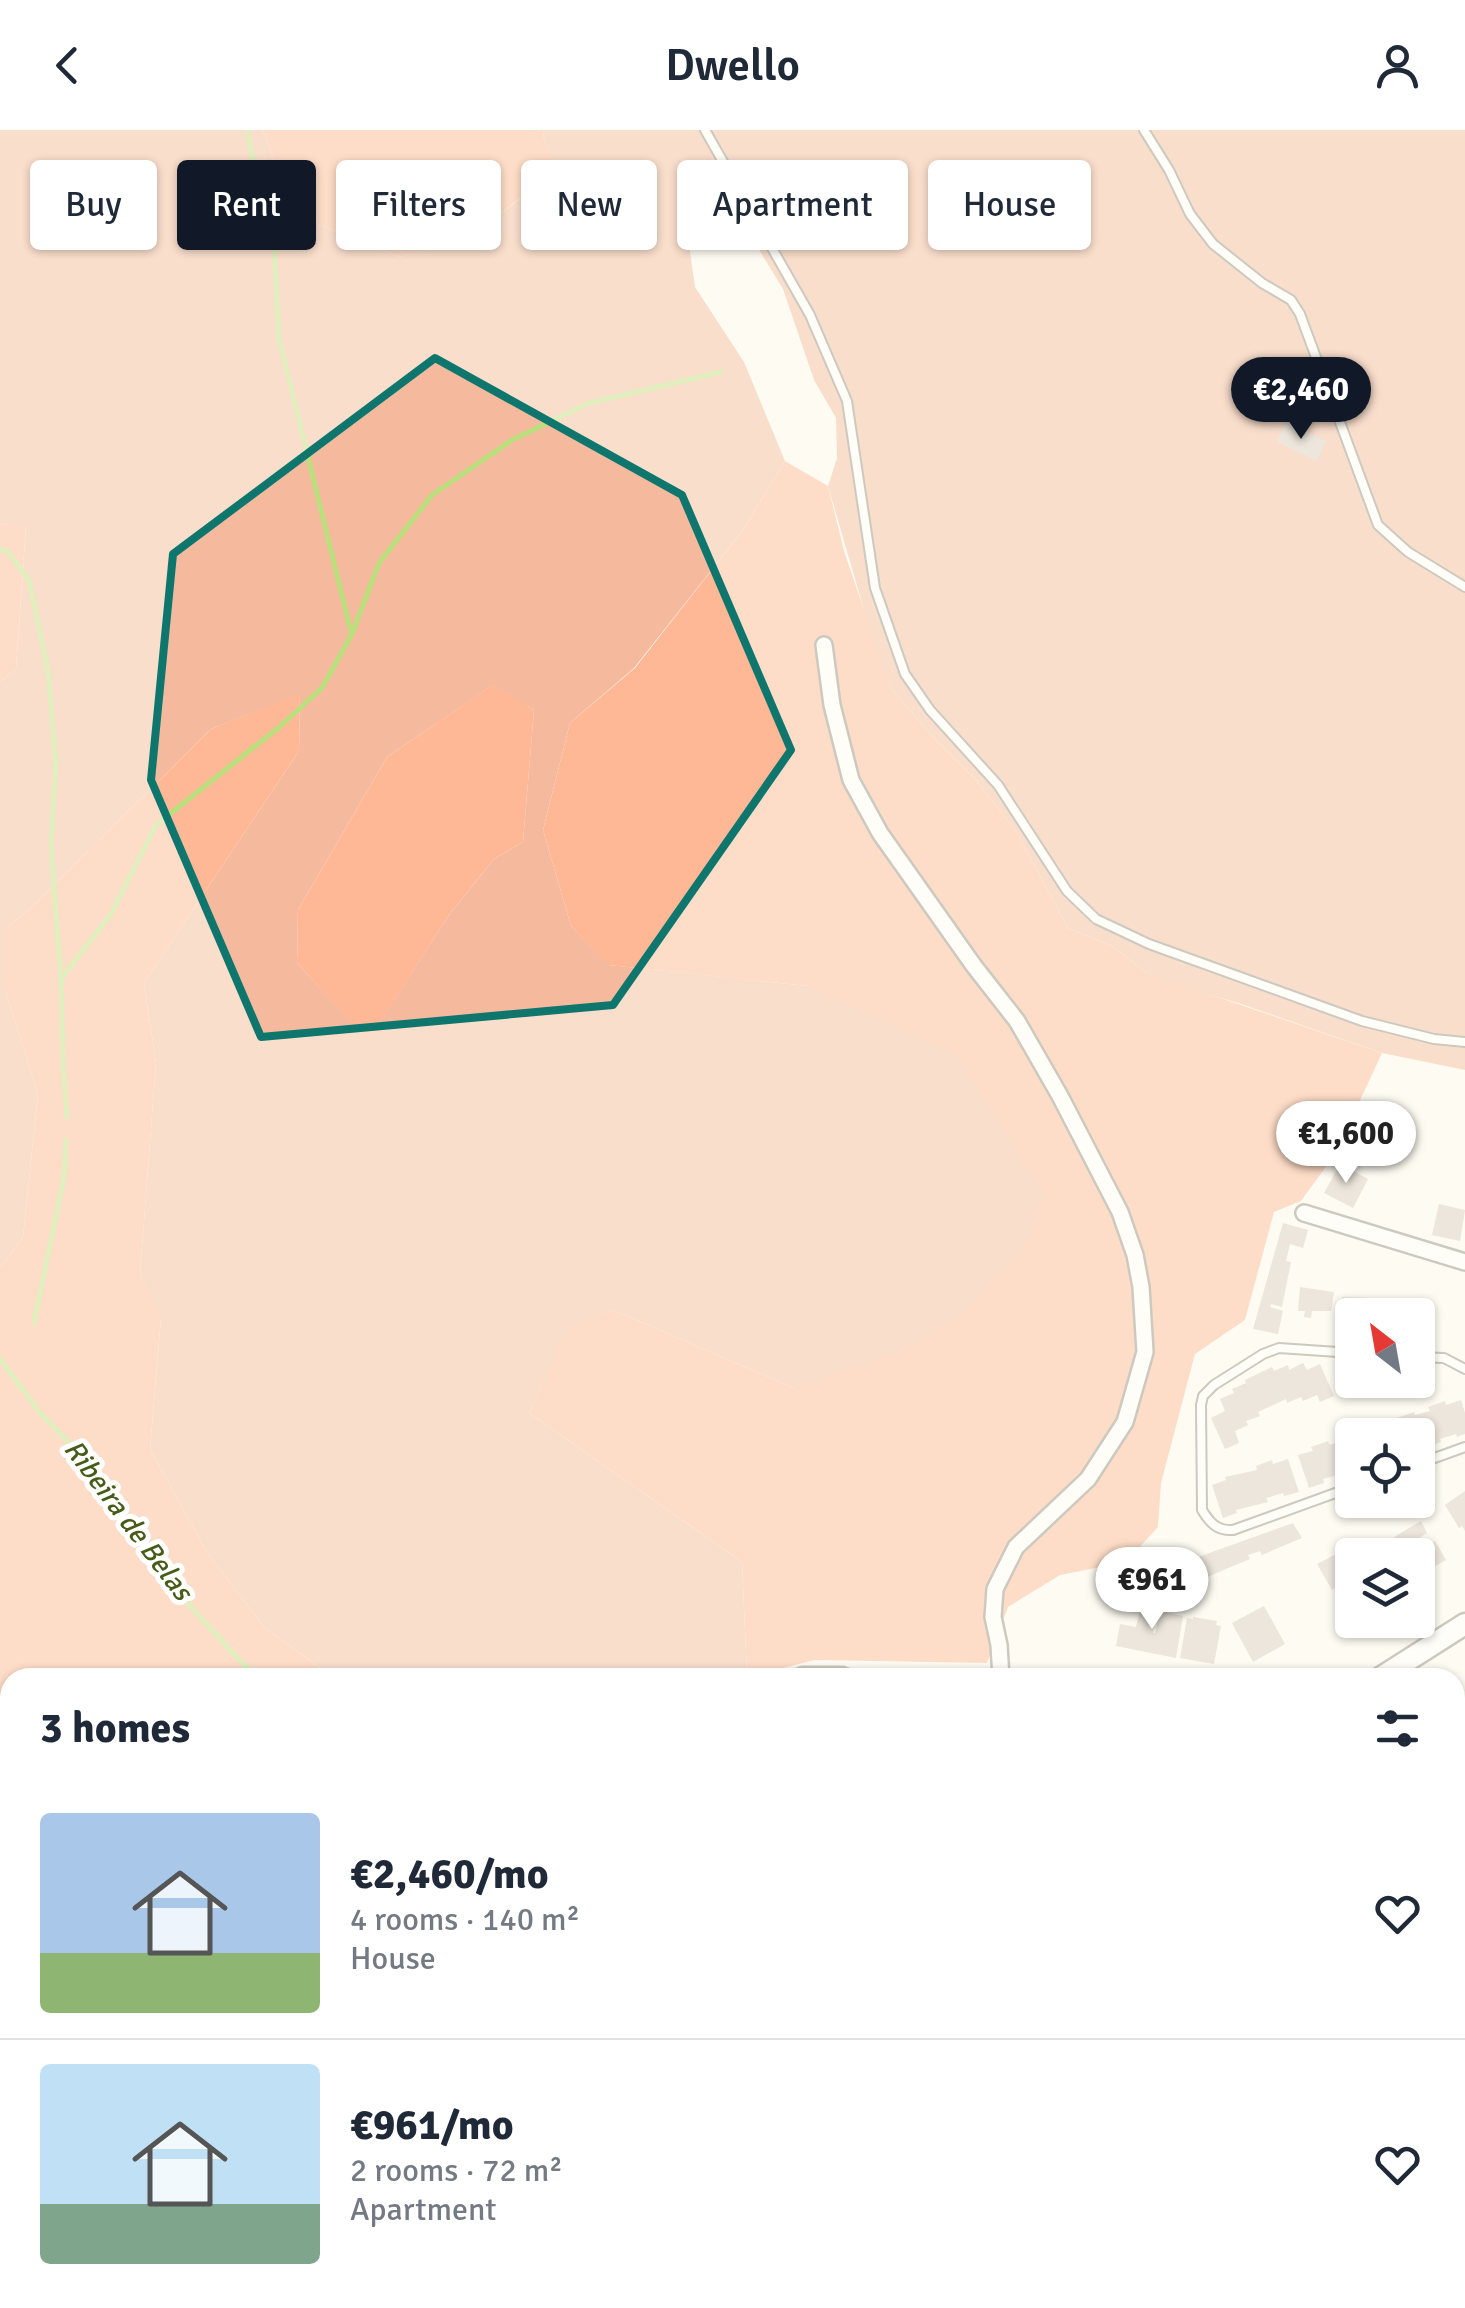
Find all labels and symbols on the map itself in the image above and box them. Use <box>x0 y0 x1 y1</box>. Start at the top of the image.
pin: €2,460 <box>1220 357 1382 442</box>
pin: €1,600 <box>1265 1101 1427 1186</box>
north arrow <box>1335 1298 1435 1398</box>
water label: Ribeira de Belas <box>57 1433 201 1609</box>
pin: €961 <box>1093 1547 1211 1632</box>

